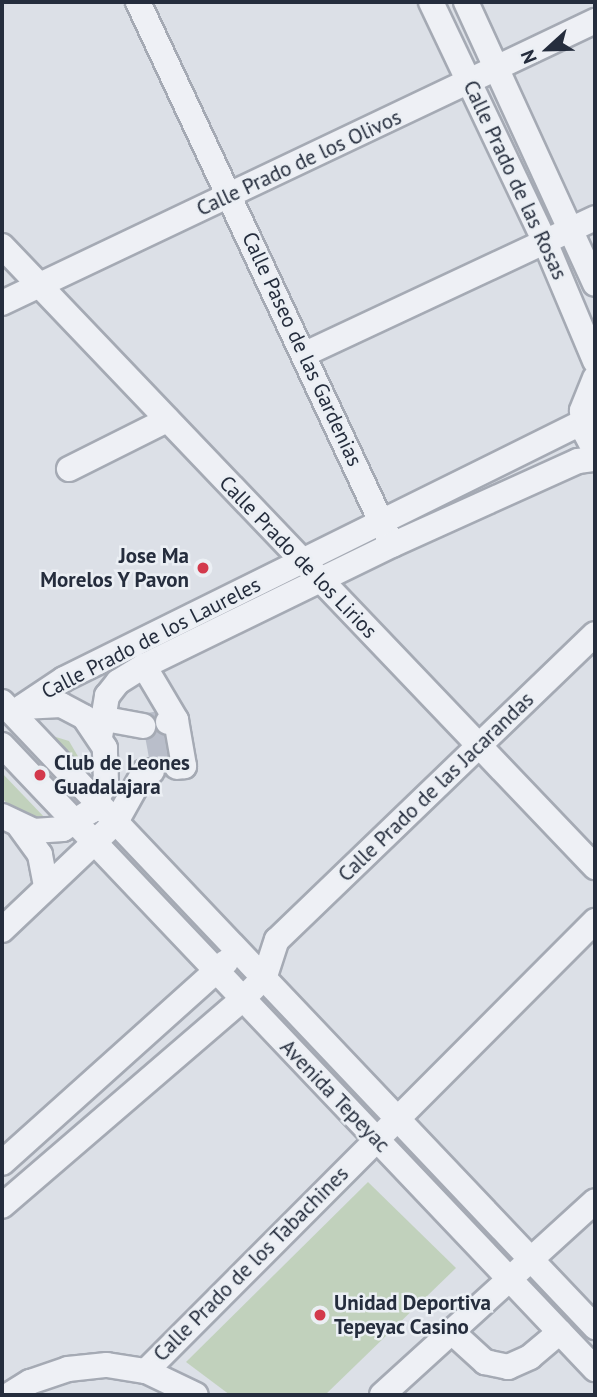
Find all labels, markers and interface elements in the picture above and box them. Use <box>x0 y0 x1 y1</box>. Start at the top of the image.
north arrow <box>513 14 583 84</box>
text: N <box>515 47 542 67</box>
street label: Calle Prado de las Rosas <box>458 76 572 284</box>
street label: Calle Prado de los Olivos <box>193 104 405 222</box>
street label: Calle Paseo de las Gardenias <box>237 228 367 470</box>
street label: Calle Prado de los Lirios <box>214 471 382 643</box>
place label: Jose Ma Morelos Y Pavon <box>39 543 189 593</box>
marker: Jose Ma Morelos Y Pavon <box>195 560 211 576</box>
street label: Calle Prado de los Laureles <box>37 572 265 704</box>
street label: Calle Prado de las Jacarandas <box>333 687 539 887</box>
place label: Club de Leones Guadalajara <box>54 750 190 800</box>
marker: Club de Leones Guadalajara <box>32 767 48 783</box>
street label: Avenida Tepeyac <box>275 1034 395 1158</box>
street label: Calle Prado de los Tabachines <box>148 1161 354 1367</box>
place label: Unidad Deportiva Tepeyac Casino <box>334 1290 491 1340</box>
marker: Unidad Deportiva Tepeyac Casino <box>312 1307 328 1323</box>

